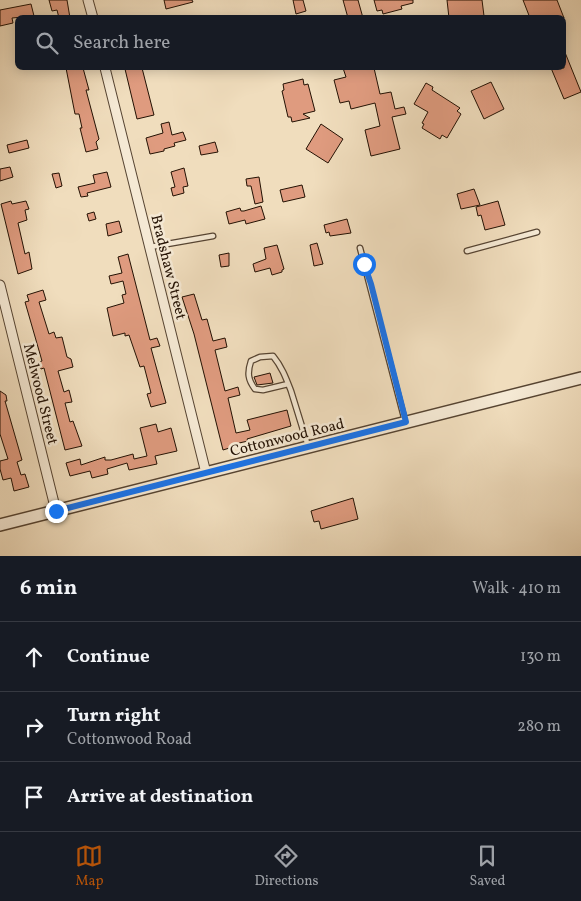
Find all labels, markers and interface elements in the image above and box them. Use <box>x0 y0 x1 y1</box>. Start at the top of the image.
search box <box>15 15 566 70</box>
icon: search <box>33 29 61 57</box>
text: Search here <box>73 30 170 56</box>
street label: Bradshaw Street <box>144 213 191 322</box>
route start <box>353 253 376 276</box>
street label: Melwood Street <box>17 342 62 447</box>
street label: Cottonwood Road <box>228 414 347 463</box>
route end <box>45 500 68 523</box>
text: 6 min <box>20 574 77 603</box>
text: Walk · 410 m <box>472 578 561 600</box>
icon: ahead <box>20 643 48 671</box>
text: Continue <box>67 644 150 670</box>
text: 130 m <box>520 646 561 668</box>
text: Turn right <box>67 703 160 729</box>
icon: right <box>20 713 48 741</box>
text: 280 m <box>517 716 561 738</box>
text: Cottonwood Road <box>67 729 192 751</box>
icon: arrive <box>20 783 48 811</box>
text: Arrive at destination <box>67 784 253 810</box>
tab: Map <box>75 842 103 891</box>
tab: Directions <box>254 842 319 891</box>
tab: Saved <box>469 842 506 891</box>

